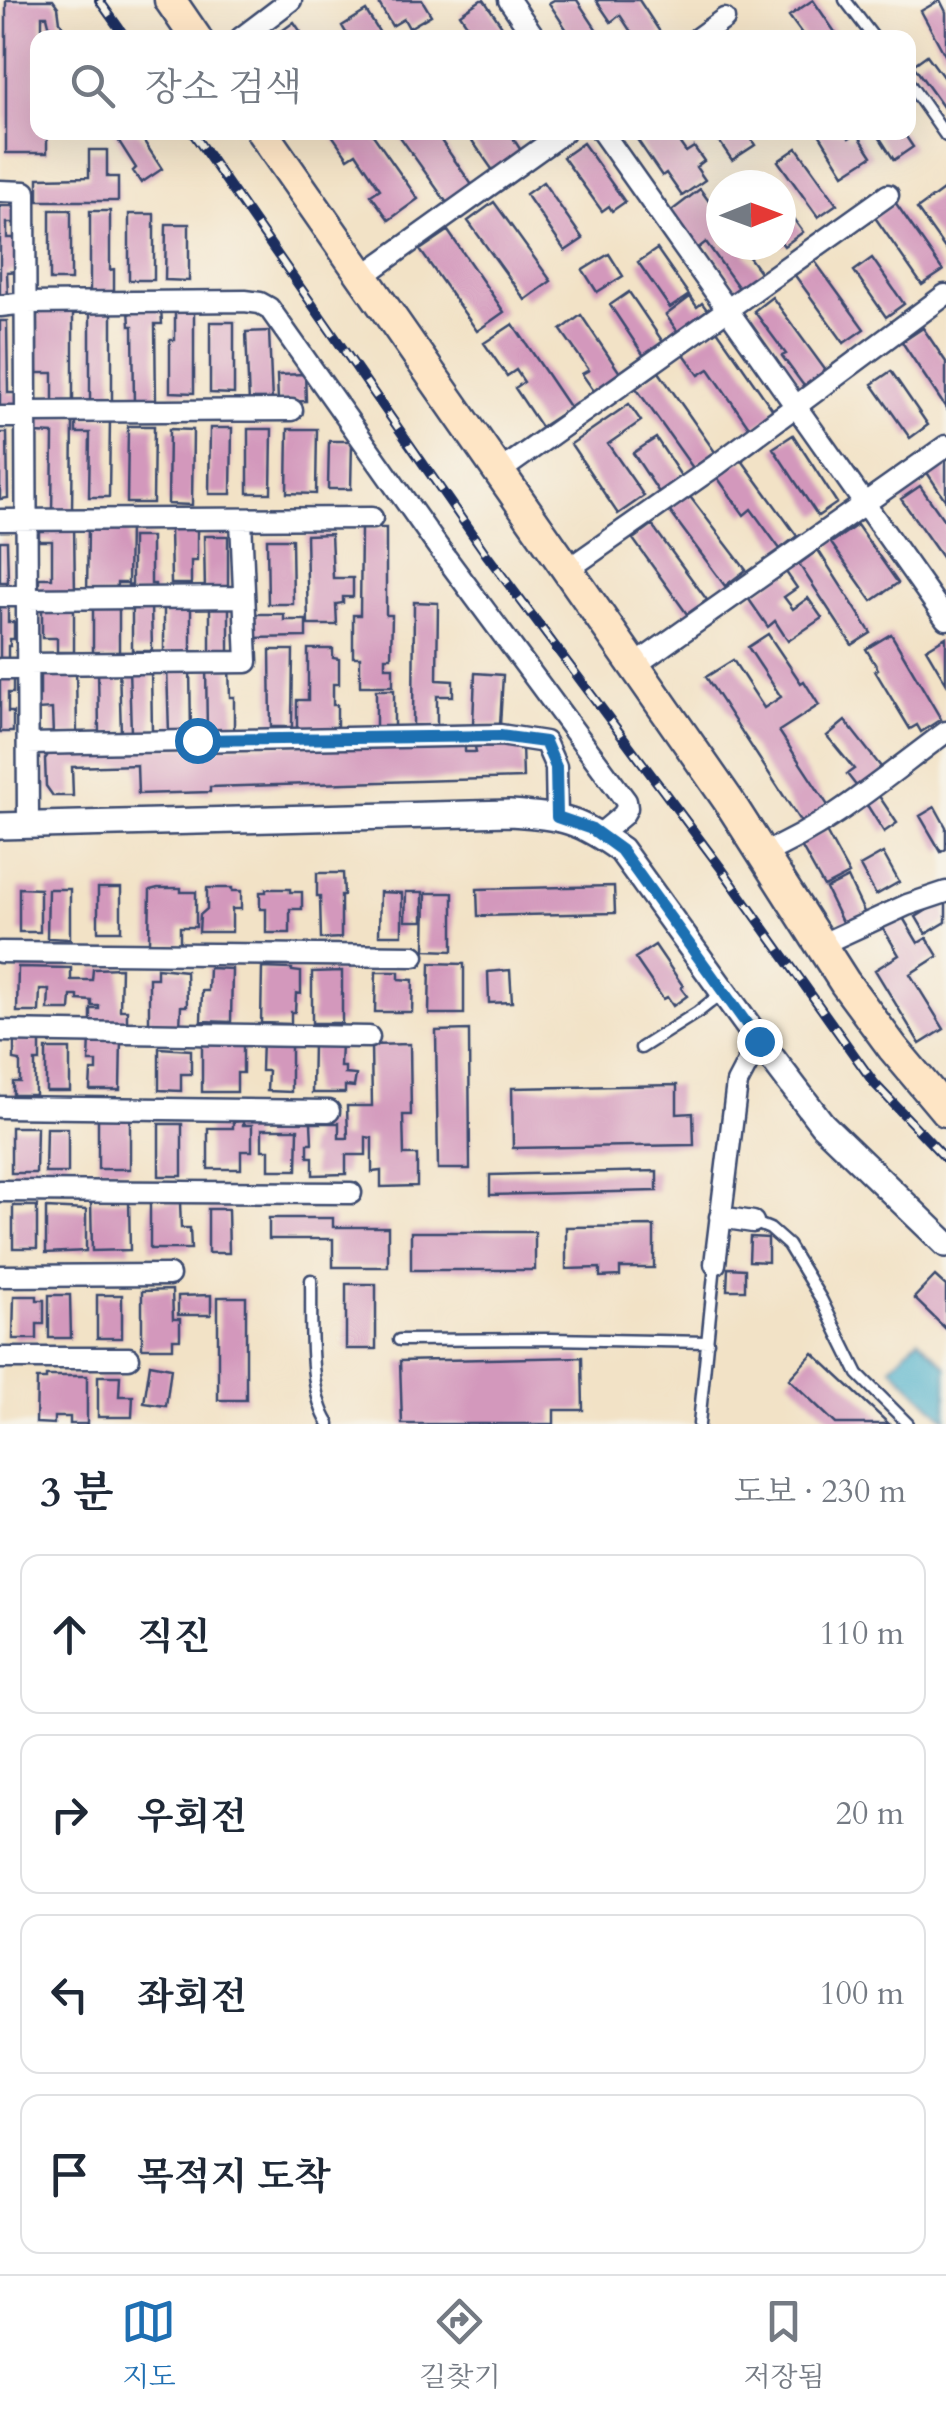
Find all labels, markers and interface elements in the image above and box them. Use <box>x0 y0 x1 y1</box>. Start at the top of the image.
search box <box>30 30 916 140</box>
icon: search <box>65 58 120 113</box>
text: 장소 검색 <box>145 62 302 114</box>
north arrow <box>706 170 796 260</box>
route start <box>175 718 221 764</box>
route end <box>737 1019 783 1065</box>
text: 3 분 <box>40 1464 113 1521</box>
text: 도보 · 230 m <box>734 1470 906 1514</box>
icon: ahead <box>42 1607 97 1662</box>
text: 직진 <box>137 1611 210 1663</box>
text: 110 m <box>819 1612 904 1656</box>
icon: right <box>42 1787 97 1842</box>
text: 우회전 <box>137 1791 247 1843</box>
text: 20 m <box>836 1792 904 1836</box>
icon: left <box>42 1967 97 2022</box>
text: 좌회전 <box>137 1971 247 2023</box>
text: 100 m <box>819 1972 904 2016</box>
icon: arrive <box>42 2147 97 2202</box>
text: 목적지 도착 <box>137 2151 331 2203</box>
tab: 지도 <box>121 2294 176 2396</box>
tab: 길찾기 <box>419 2294 500 2396</box>
tab: 저장됨 <box>743 2294 825 2396</box>

